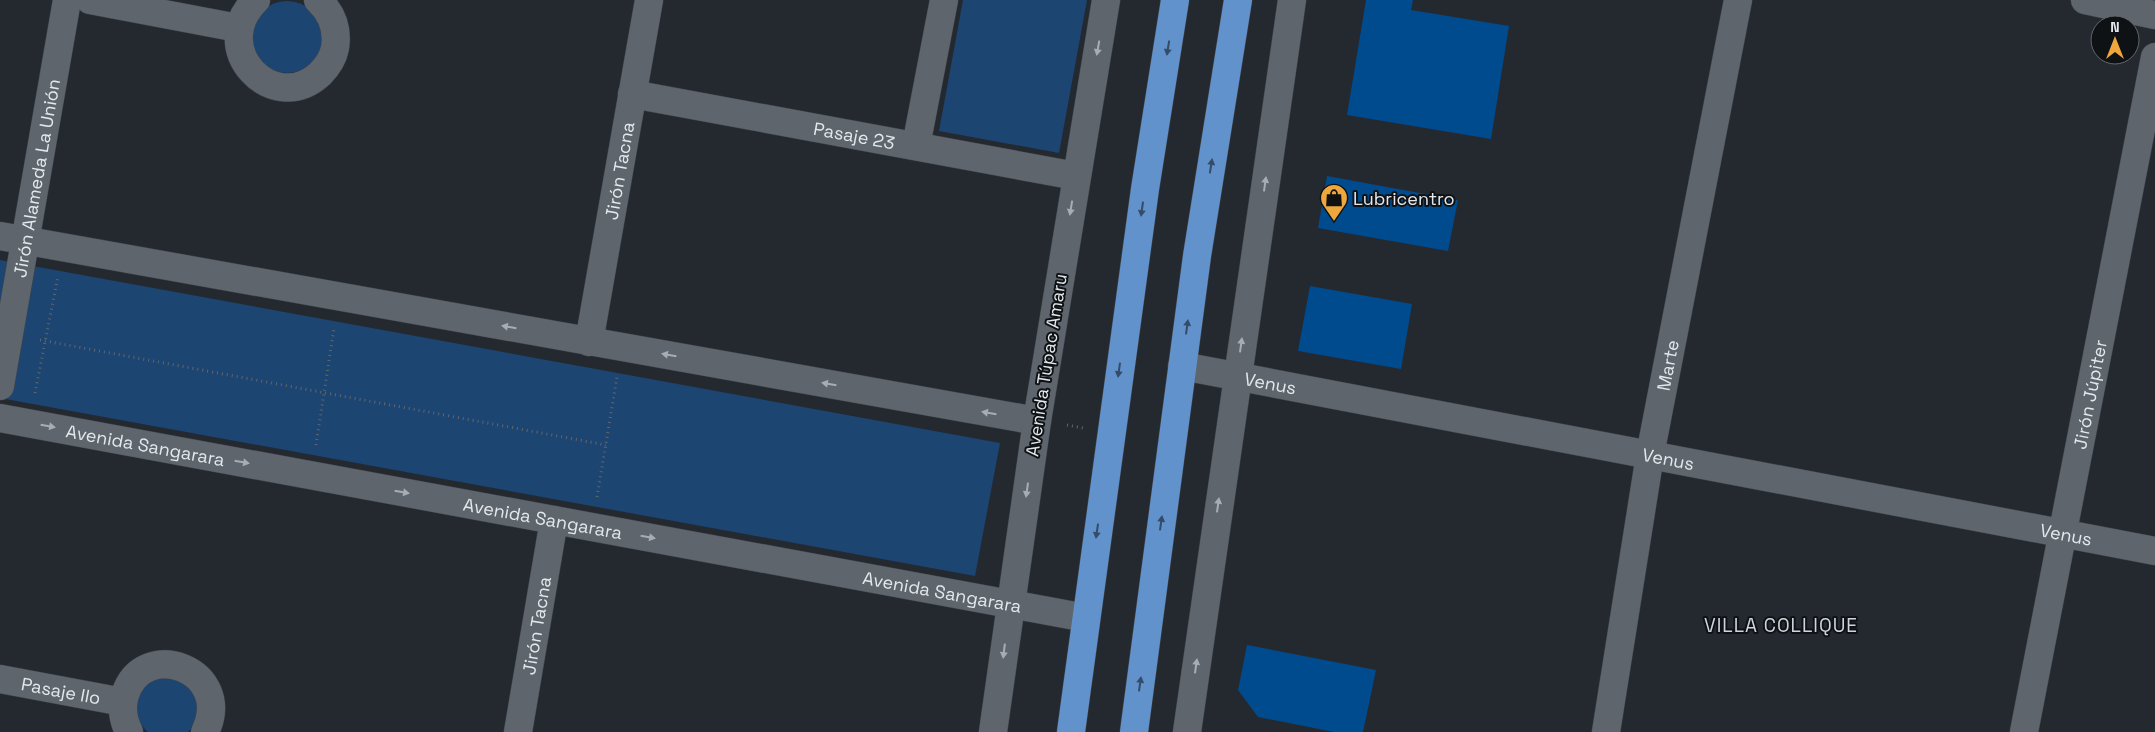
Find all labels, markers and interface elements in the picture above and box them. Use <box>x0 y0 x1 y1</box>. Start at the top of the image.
north arrow <box>2090 15 2140 65</box>
text: N <box>2110 18 2120 36</box>
one-way arrow <box>1093 40 1101 56</box>
one-way arrow <box>1163 40 1171 56</box>
street label: Jirón Alameda La Unión <box>8 77 65 279</box>
street label: Pasaje 23 <box>812 116 897 154</box>
street label: Jirón Tacna <box>599 120 639 221</box>
one-way arrow <box>1208 158 1216 174</box>
one-way arrow <box>1261 175 1269 191</box>
shop icon: Lubricentro <box>1319 183 1349 222</box>
place label: Lubricentro <box>1353 187 1455 210</box>
one-way arrow <box>1067 201 1075 217</box>
one-way arrow <box>1138 201 1146 217</box>
street label: Avenida Túpac Amaru <box>1020 272 1072 458</box>
one-way arrow <box>1183 318 1191 334</box>
one-way arrow <box>501 323 517 331</box>
one-way arrow <box>1237 336 1245 352</box>
street label: Jirón Júpiter <box>2068 337 2111 451</box>
street label: Marte <box>1651 338 1684 393</box>
one-way arrow <box>661 351 677 359</box>
one-way arrow <box>1115 362 1123 378</box>
street label: Venus <box>1242 367 1298 399</box>
one-way arrow <box>821 380 836 388</box>
one-way arrow <box>980 408 996 416</box>
street label: Avenida Sangarara <box>64 419 227 471</box>
one-way arrow <box>40 423 56 431</box>
street label: Venus <box>1640 442 1696 475</box>
one-way arrow <box>235 459 251 467</box>
one-way arrow <box>1022 482 1030 498</box>
one-way arrow <box>394 488 410 496</box>
street label: Avenida Sangarara <box>462 492 624 544</box>
one-way arrow <box>1215 497 1223 513</box>
one-way arrow <box>1157 514 1165 530</box>
street label: Venus <box>2038 518 2094 550</box>
one-way arrow <box>1093 523 1101 539</box>
one-way arrow <box>640 533 655 541</box>
street label: Avenida Sangarara <box>861 566 1023 617</box>
street label: Jirón Tacna <box>516 575 556 676</box>
district label: VILLA COLLIQUE <box>1704 613 1858 638</box>
one-way arrow <box>1000 643 1008 659</box>
one-way arrow <box>1192 658 1200 674</box>
street label: Pasaje Ilo <box>19 672 103 709</box>
one-way arrow <box>1136 675 1144 691</box>

